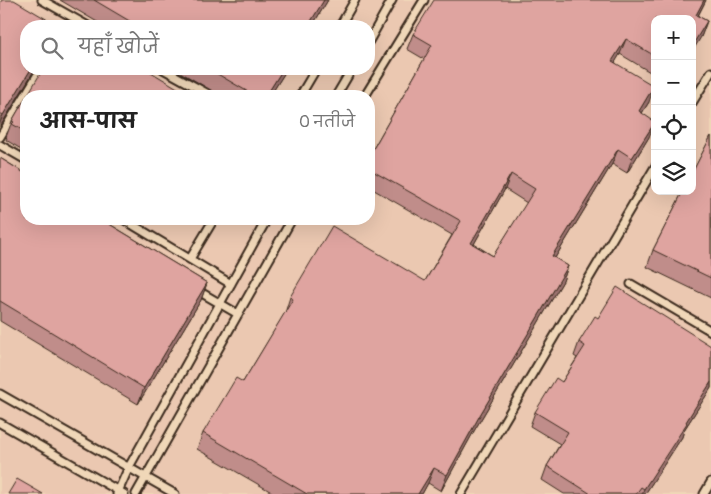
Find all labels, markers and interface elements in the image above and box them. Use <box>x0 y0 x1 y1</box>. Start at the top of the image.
map controls <box>651 15 696 195</box>
button: + <box>651 15 696 60</box>
search box <box>20 20 375 75</box>
icon: search <box>38 34 66 62</box>
text: यहाँ खोजें <box>78 35 159 59</box>
button: − <box>651 60 696 105</box>
button: locate <box>651 105 696 150</box>
text: आस-पास <box>40 108 136 135</box>
text: 0 नतीजे <box>299 112 355 132</box>
button: layers <box>651 150 696 195</box>

